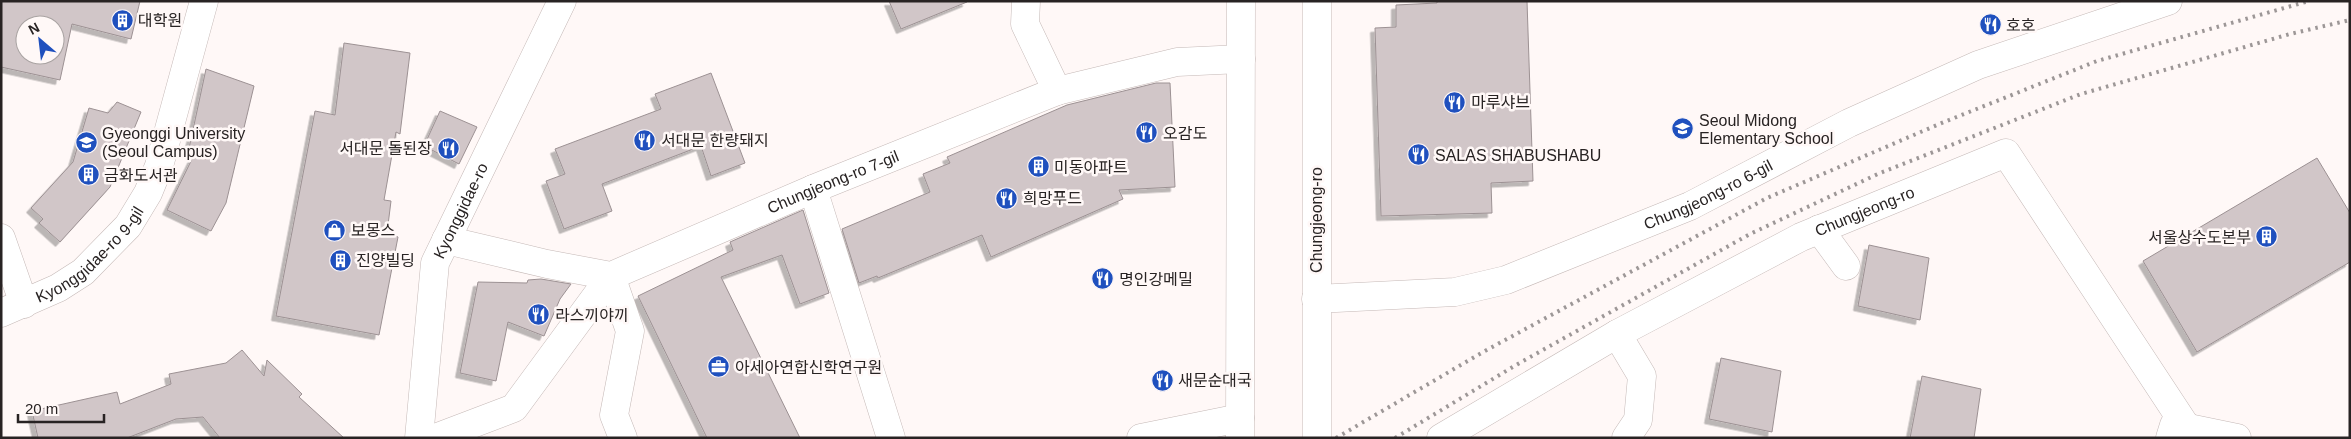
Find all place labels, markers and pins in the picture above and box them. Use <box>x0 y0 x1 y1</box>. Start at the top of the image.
building icon: 대학원 <box>110 8 134 32</box>
place label: 대학원 <box>138 12 182 29</box>
restaurant icon: 호호 <box>1978 13 2002 37</box>
place label: 호호 <box>2006 17 2035 34</box>
restaurant icon: 마루샤브 <box>1443 90 1467 114</box>
place label: 마루샤브 <box>1471 94 1530 111</box>
place label: Seoul Midong Elementary School <box>1699 112 1833 147</box>
school or university icon: Seoul Midong Elementary School <box>1671 117 1695 141</box>
restaurant icon: 오감도 <box>1135 121 1159 145</box>
place label: Gyeonggi University (Seoul Campus) <box>102 125 245 160</box>
place label: 오감도 <box>1163 125 1207 142</box>
restaurant icon: 서대문 한량돼지 <box>633 128 657 152</box>
school or university icon: Gyeonggi University (Seoul Campus) <box>74 130 98 154</box>
place label: 서대문 한량돼지 <box>661 132 769 149</box>
restaurant icon: 서대문 돌된장 <box>436 136 460 160</box>
place label: 서대문 돌된장 <box>339 140 432 157</box>
restaurant icon: SALAS SHABUSHABU <box>1407 143 1431 167</box>
place label: SALAS SHABUSHABU <box>1435 147 1601 164</box>
building icon: 미동아파트 <box>1026 155 1050 179</box>
place label: 미동아파트 <box>1054 159 1128 176</box>
building icon: 금화도서관 <box>76 163 100 187</box>
place label: 금화도서관 <box>104 167 178 184</box>
restaurant icon: 희망푸드 <box>995 186 1019 210</box>
place label: 희망푸드 <box>1023 190 1082 207</box>
shop icon: 보몽스 <box>323 218 347 242</box>
place label: 보몽스 <box>351 222 395 239</box>
building icon: 서울상수도본부 <box>2255 225 2279 249</box>
place label: 서울상수도본부 <box>2148 229 2251 246</box>
building icon: 진양빌딩 <box>328 248 352 272</box>
place label: 진양빌딩 <box>356 252 415 269</box>
restaurant icon: 명인강메밀 <box>1091 267 1115 291</box>
place label: 명인강메밀 <box>1119 271 1193 288</box>
restaurant icon: 라스끼야끼 <box>527 303 551 327</box>
place label: 라스끼야끼 <box>555 307 629 324</box>
office icon: 아세아연합신학연구원 <box>707 355 731 379</box>
place label: 아세아연합신학연구원 <box>735 359 882 376</box>
restaurant icon: 새문순대국 <box>1150 368 1174 392</box>
place label: 새문순대국 <box>1178 372 1252 389</box>

